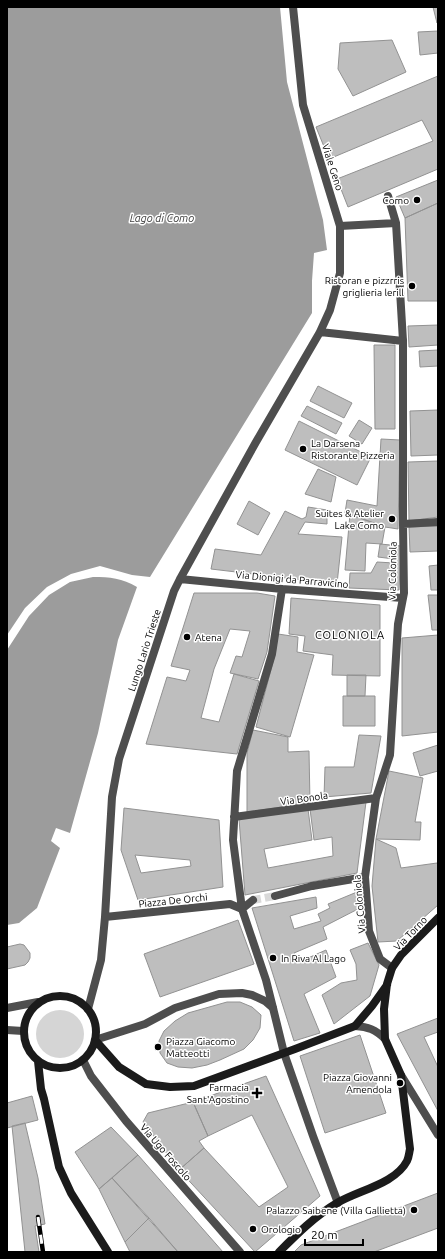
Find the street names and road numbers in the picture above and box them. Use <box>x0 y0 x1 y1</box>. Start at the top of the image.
street label: Viale Geno <box>320 142 345 192</box>
street label: Via Coloniola <box>386 542 399 600</box>
street label: Via Dionigi da Parravicino <box>235 569 349 590</box>
street label: Lungo Lario Trieste <box>126 608 163 693</box>
street label: Via Bonola <box>279 790 329 807</box>
street label: Via Coloniola <box>351 874 368 934</box>
street label: Piazza De Orchi <box>138 891 208 910</box>
street label: Via Torno <box>392 914 429 953</box>
street label: Via Ugo Foscolo <box>138 1122 193 1183</box>

